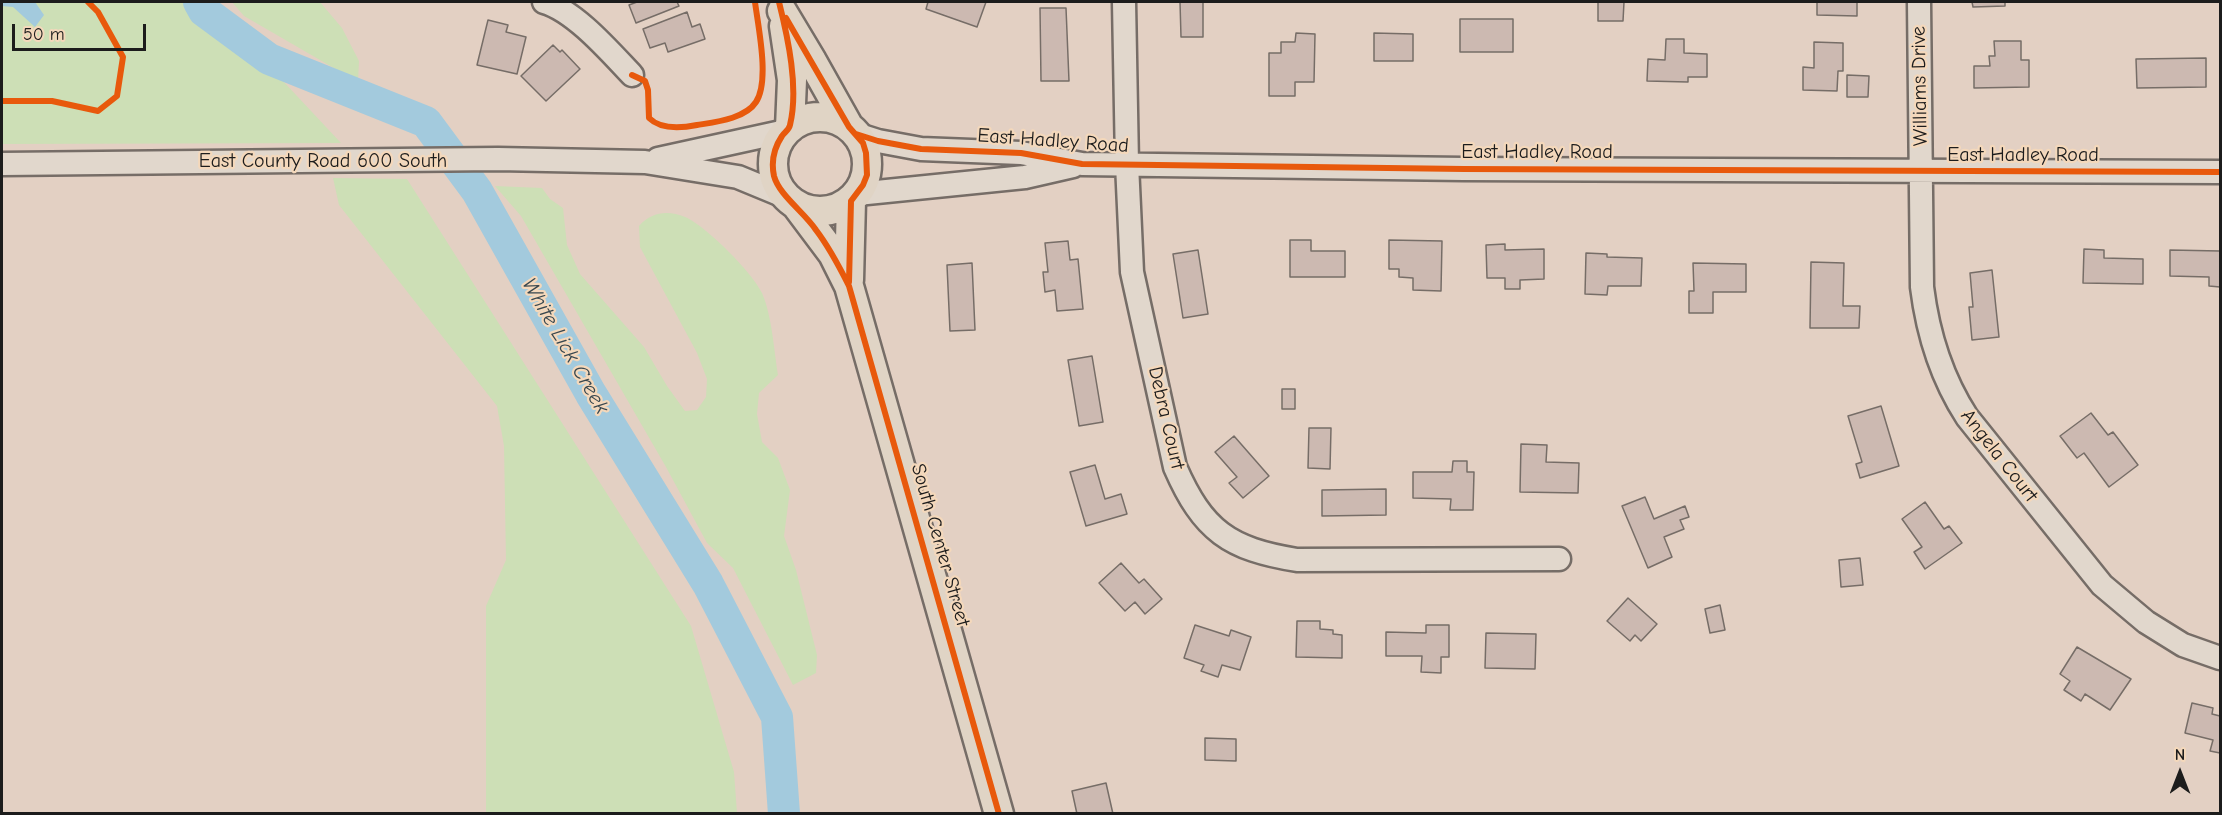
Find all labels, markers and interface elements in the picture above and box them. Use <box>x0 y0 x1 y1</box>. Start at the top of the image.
scale bar <box>15 12 148 50</box>
text: 50 m <box>23 24 65 45</box>
street label: Williams Drive <box>1907 26 1933 146</box>
street label: East Hadley Road <box>977 124 1129 158</box>
street label: East Hadley Road <box>1461 140 1613 164</box>
street label: East Hadley Road <box>1947 143 2099 167</box>
street label: East County Road 600 South <box>199 149 447 173</box>
water label: White Lick Creek <box>516 274 614 418</box>
street label: Debra Court <box>1143 364 1189 472</box>
street label: Angela Court <box>1955 405 2043 507</box>
street label: South Center Street <box>905 461 975 629</box>
north arrow <box>2150 743 2210 803</box>
text: N <box>2175 746 2185 764</box>

